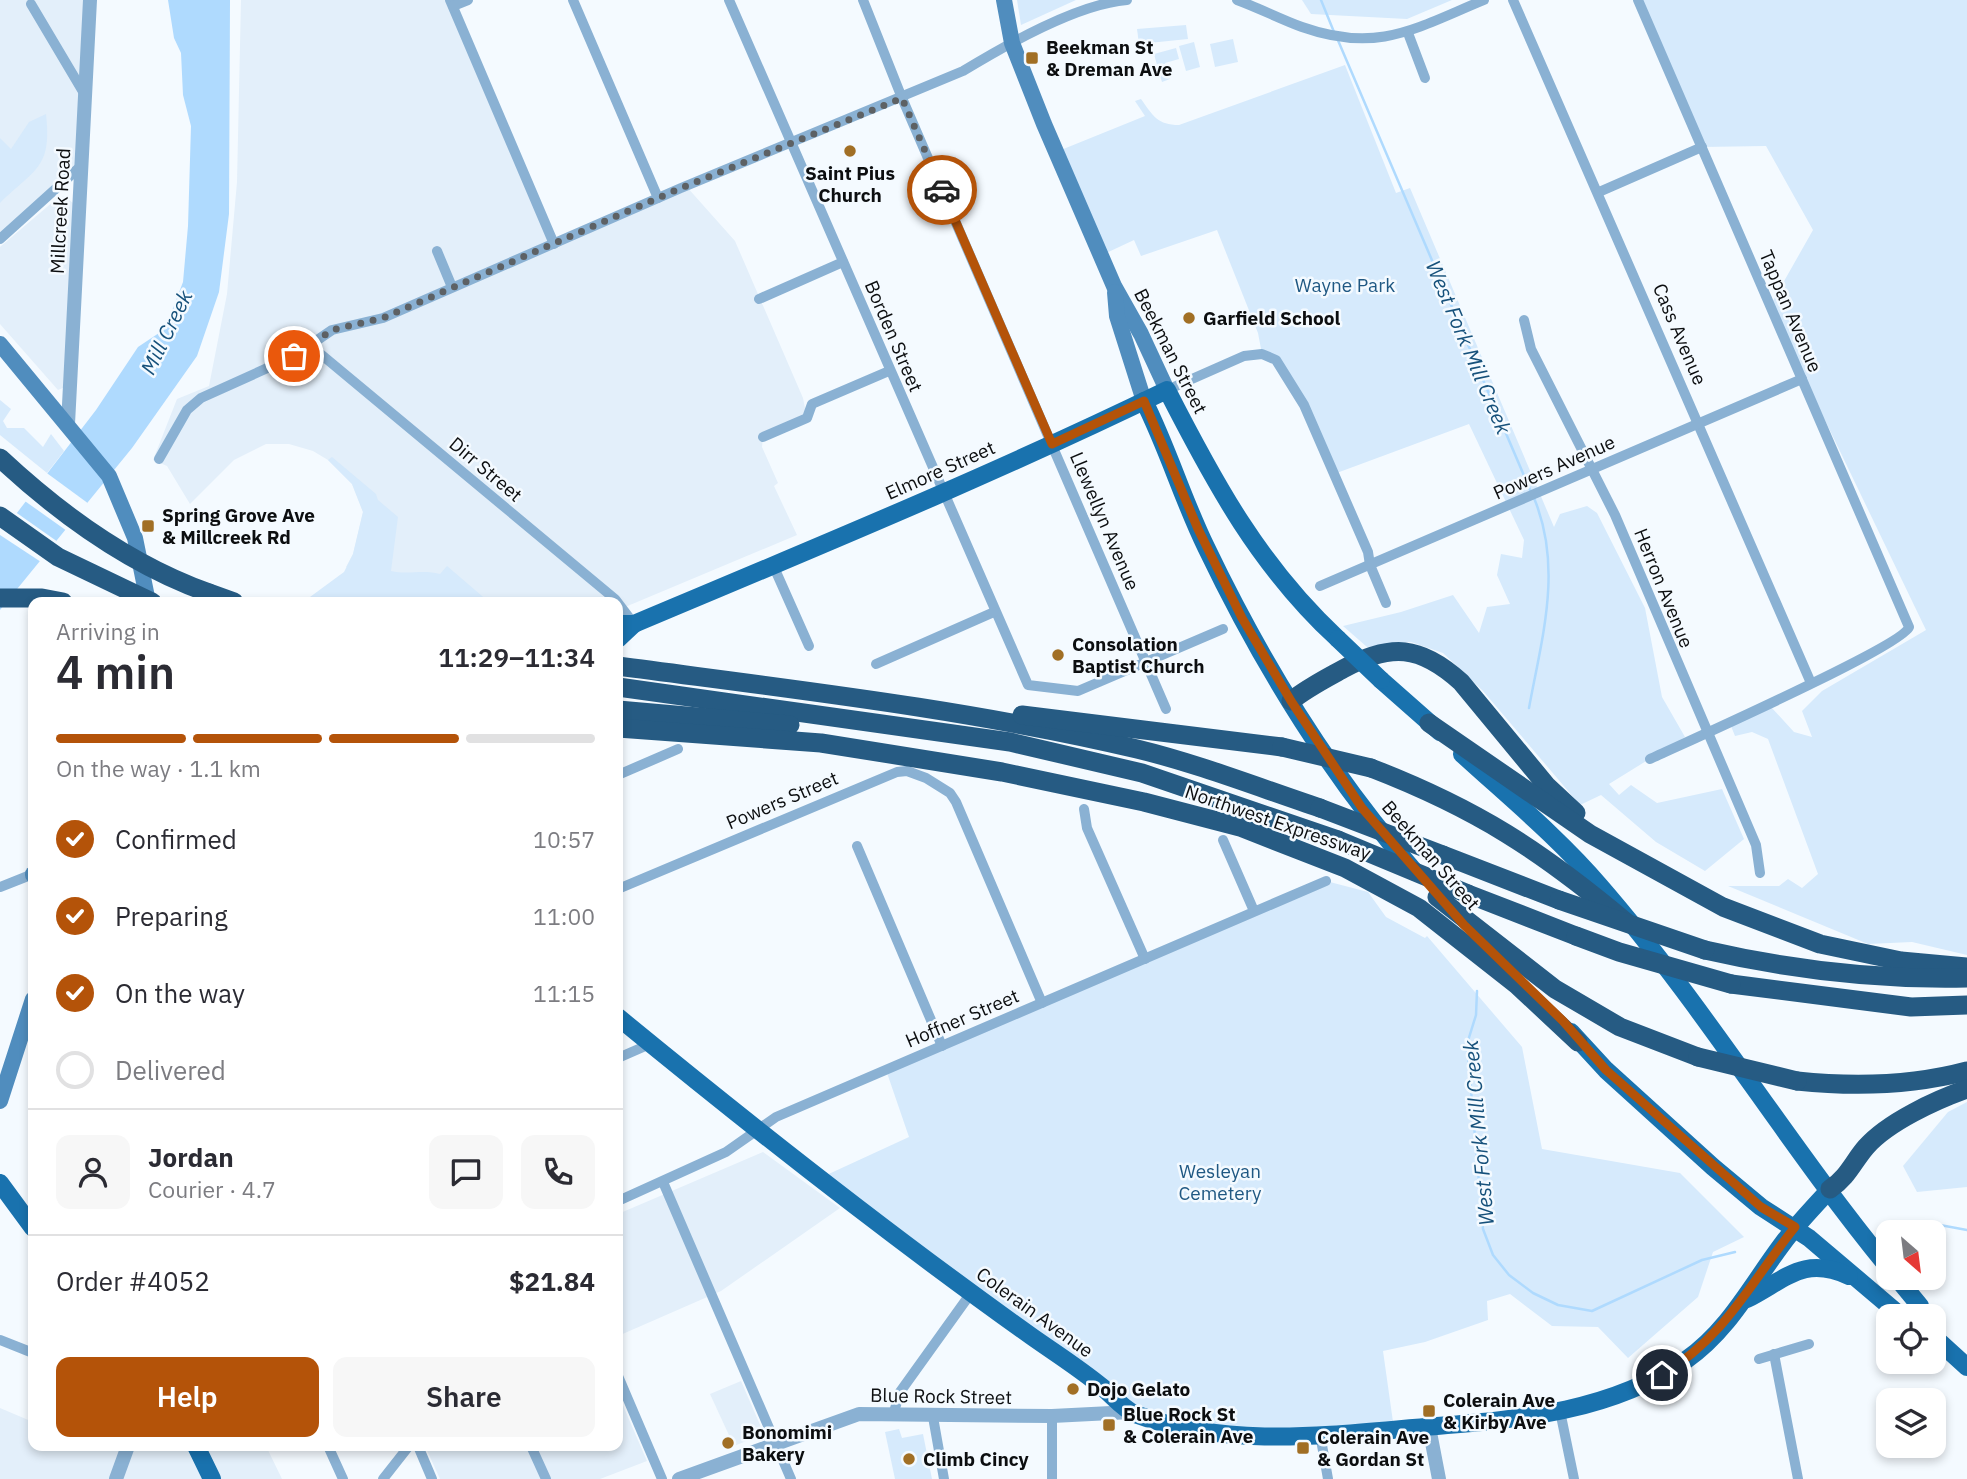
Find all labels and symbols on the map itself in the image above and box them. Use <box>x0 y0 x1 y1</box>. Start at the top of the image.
place label: Beekman St & Dreman Ave <box>1046 35 1172 81</box>
marker: Beekman St & Dreman Ave <box>1024 50 1040 66</box>
marker: Saint Pius Church <box>842 143 858 159</box>
street label: Millcreek Road <box>45 148 75 274</box>
courier <box>907 155 977 225</box>
place label: Saint Pius Church <box>805 161 895 207</box>
street label: Tappan Avenue <box>1754 246 1828 376</box>
water label: West Fork Mill Creek <box>1420 256 1519 439</box>
park label: Wayne Park <box>1295 273 1395 297</box>
street label: Borden Street <box>860 277 928 395</box>
street label: Cass Avenue <box>1648 279 1712 389</box>
water label: Mill Creek <box>134 284 199 379</box>
street label: Beekman Street <box>1129 284 1213 418</box>
place label: Garfield School <box>1203 306 1341 330</box>
marker: Garfield School <box>1181 310 1197 326</box>
pin <box>264 326 324 386</box>
street label: Powers Avenue <box>1489 429 1619 505</box>
street label: Dirr Street <box>445 432 527 506</box>
street label: Elmore Street <box>881 435 999 505</box>
street label: Llewellyn Avenue <box>1065 448 1145 594</box>
place label: Spring Grove Ave & Millcreek Rd <box>162 503 315 549</box>
marker: Spring Grove Ave & Millcreek Rd <box>140 518 156 534</box>
street label: Herron Avenue <box>1629 525 1699 651</box>
place label: Consolation Baptist Church <box>1072 632 1205 678</box>
marker: Consolation Baptist Church <box>1050 647 1066 663</box>
street label: Powers Street <box>722 766 842 834</box>
street label: Northwest Expressway <box>1182 779 1375 865</box>
street label: Beekman Street <box>1377 795 1485 915</box>
street label: Hoffner Street <box>902 983 1022 1053</box>
water label: West Fork Mill Creek <box>1456 1038 1500 1227</box>
park label: Wesleyan Cemetery <box>1179 1159 1262 1205</box>
north arrow <box>1876 1220 1946 1290</box>
street label: Colerain Avenue <box>972 1262 1098 1362</box>
pin <box>1632 1345 1692 1405</box>
place label: Dojo Gelato <box>1087 1377 1191 1401</box>
marker: Dojo Gelato <box>1065 1381 1081 1397</box>
street label: Blue Rock Street <box>870 1383 1012 1409</box>
place label: Colerain Ave & Kirby Ave <box>1443 1388 1555 1434</box>
place label: Blue Rock St & Colerain Ave <box>1123 1402 1253 1448</box>
marker: Colerain Ave & Kirby Ave <box>1421 1403 1437 1419</box>
marker: Blue Rock St & Colerain Ave <box>1101 1417 1117 1433</box>
place label: Bonomimi Bakery <box>742 1420 832 1466</box>
place label: Colerain Ave & Gordan St <box>1317 1425 1429 1471</box>
marker: Bonomimi Bakery <box>720 1435 736 1451</box>
marker: Colerain Ave & Gordan St <box>1295 1440 1311 1456</box>
place label: Climb Cincy <box>923 1447 1030 1471</box>
marker: Climb Cincy <box>901 1451 917 1467</box>

